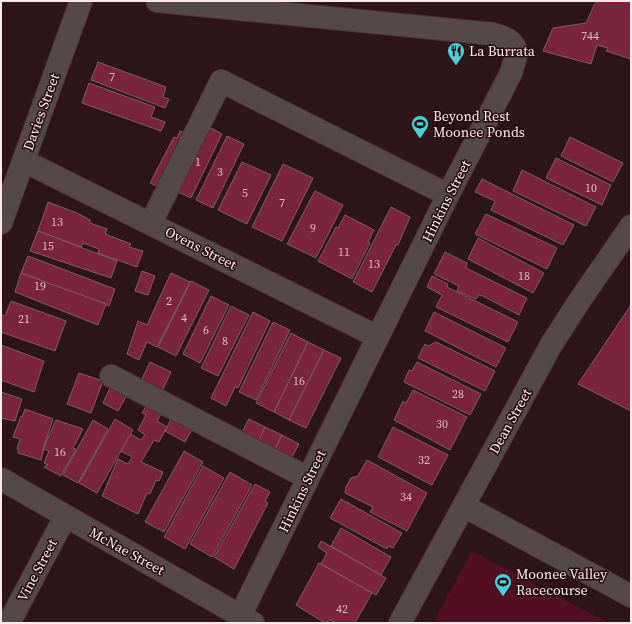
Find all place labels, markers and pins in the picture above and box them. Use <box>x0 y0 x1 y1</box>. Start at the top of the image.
restaurant icon: La Burrata <box>446 41 466 66</box>
place label: La Burrata <box>469 41 536 61</box>
place label: Beyond Rest Moonee Ponds <box>433 106 525 142</box>
sports icon: Beyond Rest Moonee Ponds <box>410 114 430 139</box>
place label: Moonee Valley Racecourse <box>516 564 608 600</box>
sports icon: Moonee Valley Racecourse <box>493 572 513 597</box>

